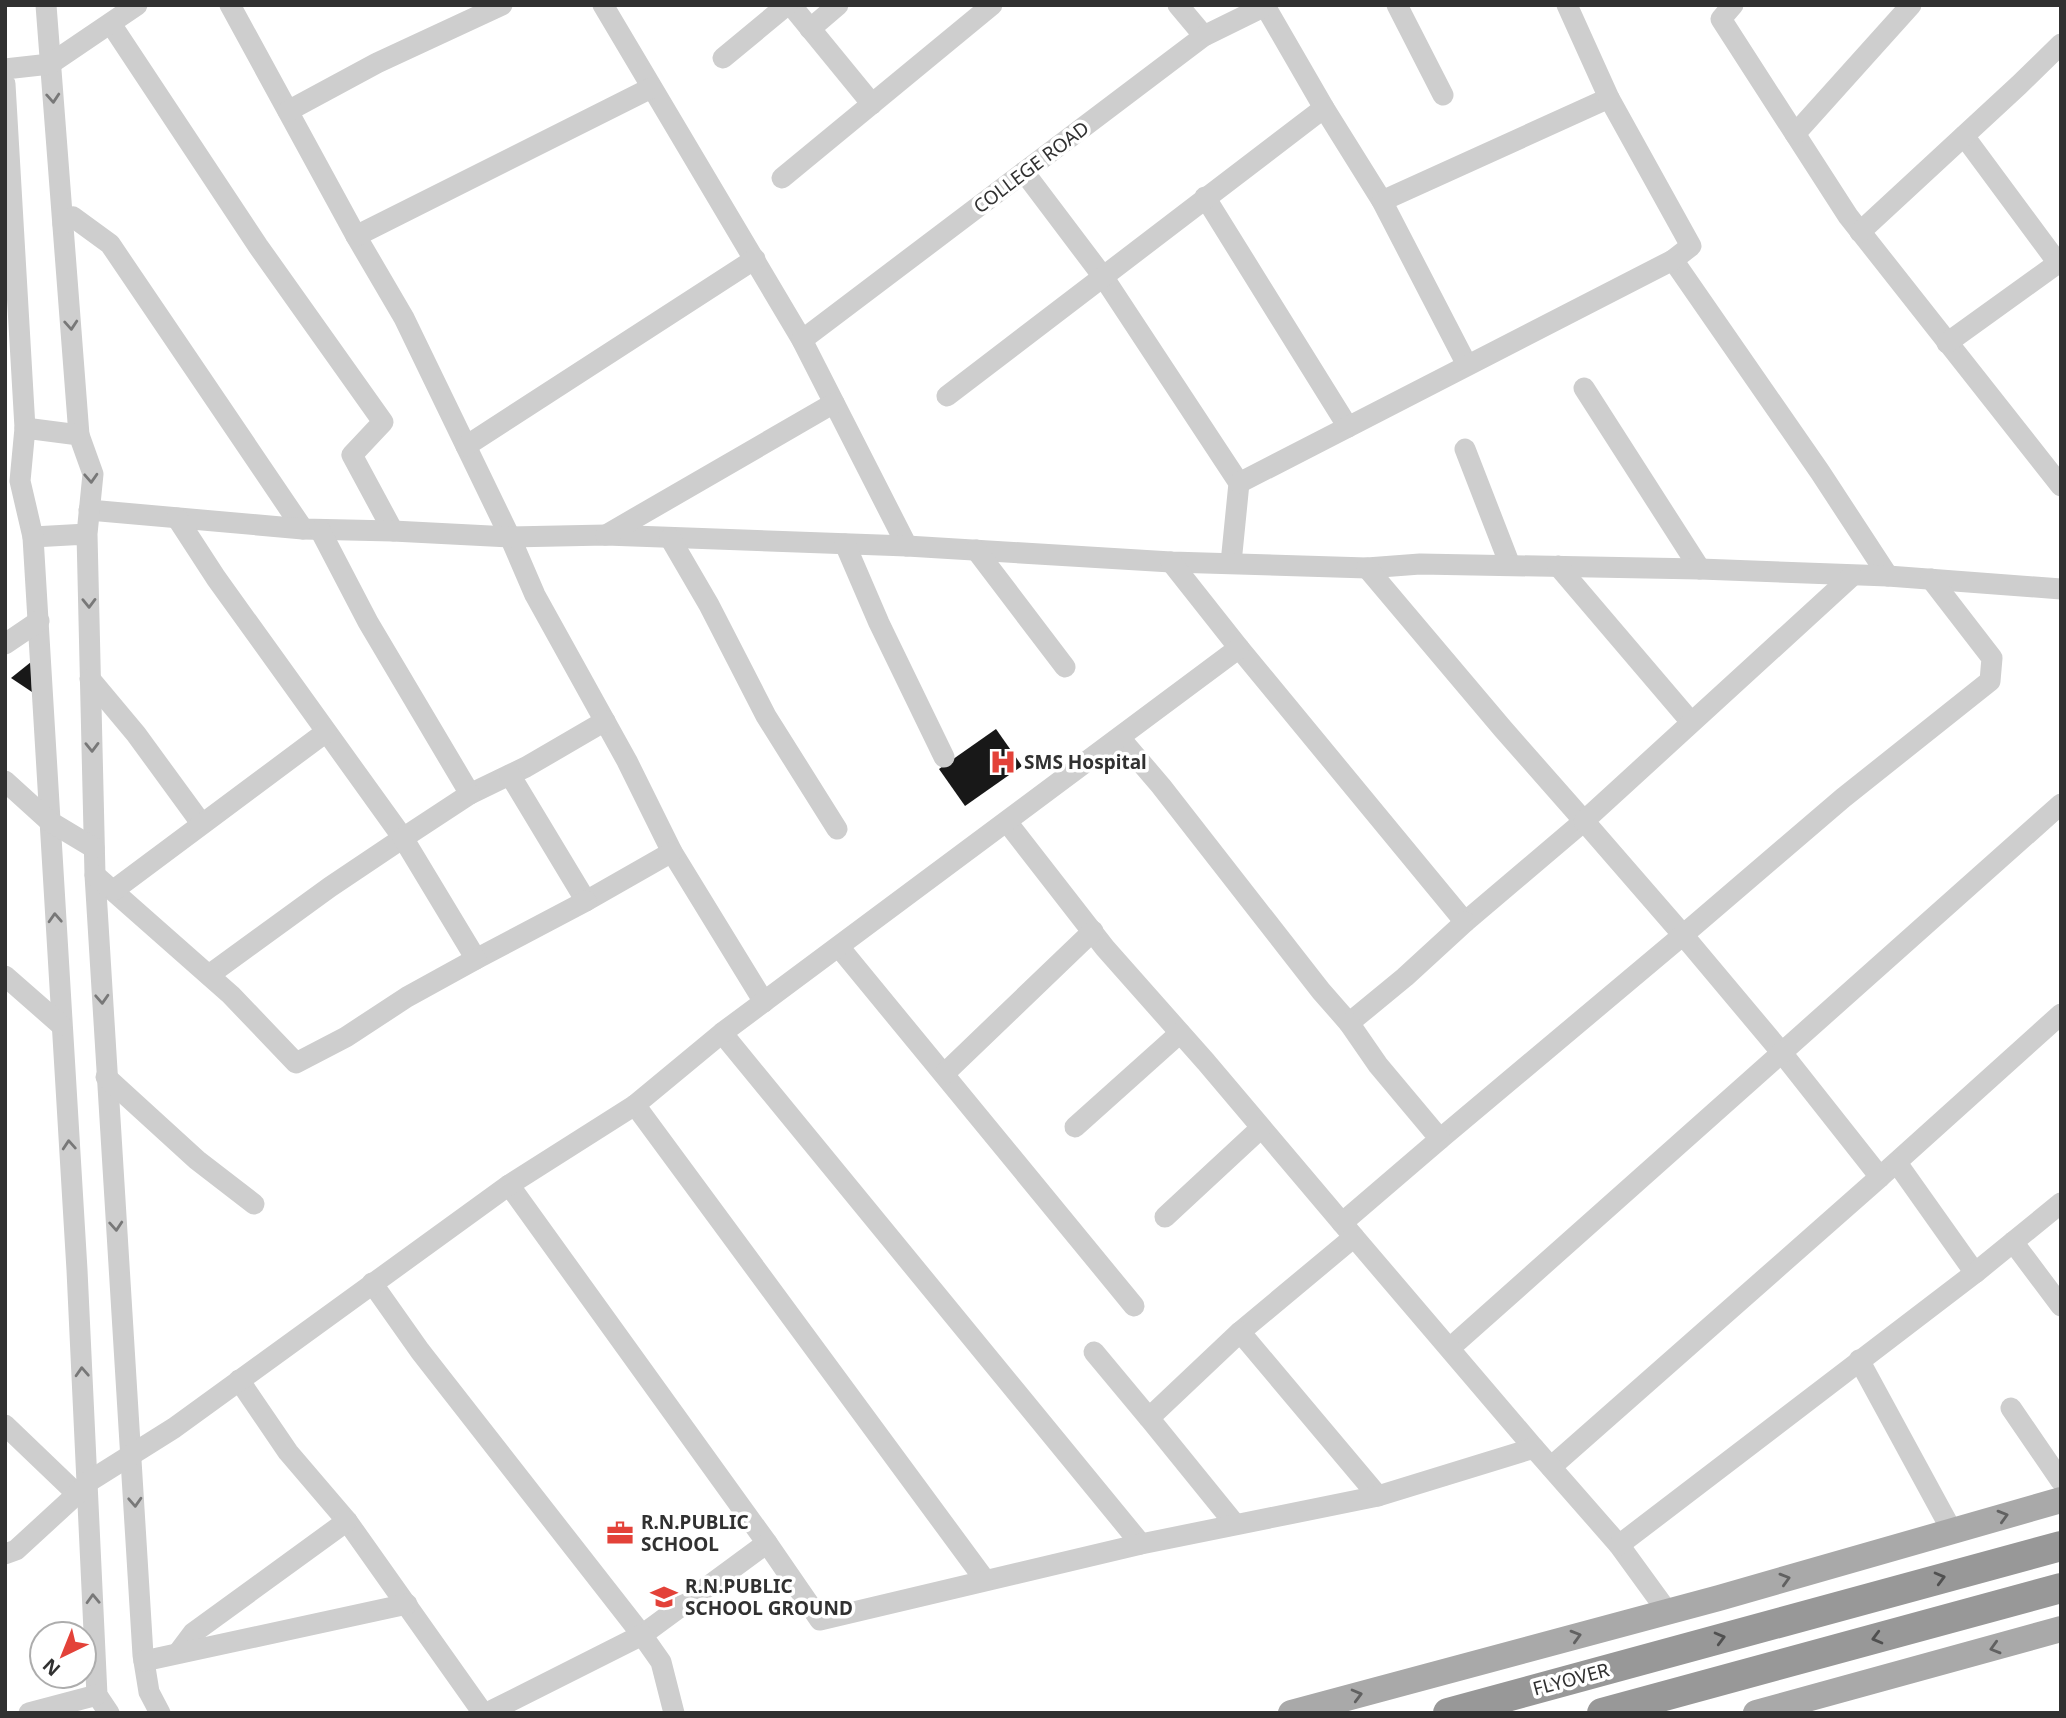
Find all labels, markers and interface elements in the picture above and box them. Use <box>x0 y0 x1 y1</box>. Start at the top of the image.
one-way arrow <box>45 93 60 104</box>
street label: COLLEGE ROAD <box>968 115 1094 219</box>
one-way arrow <box>63 319 78 330</box>
one-way arrow <box>83 473 98 484</box>
one-way arrow <box>81 597 96 608</box>
one-way arrow <box>84 742 100 753</box>
hospital icon: SMS Hospital <box>988 747 1018 777</box>
place label: SMS Hospital <box>1024 749 1147 775</box>
one-way arrow <box>48 912 63 923</box>
one-way arrow <box>94 994 109 1005</box>
one-way arrow <box>62 1139 77 1150</box>
one-way arrow <box>109 1221 124 1232</box>
one-way arrow <box>75 1366 90 1377</box>
one-way arrow <box>127 1497 142 1508</box>
place label: R.N.PUBLIC SCHOOL <box>641 1509 749 1557</box>
one-way arrow <box>1997 1510 2009 1524</box>
office icon: R.N.PUBLIC SCHOOL <box>605 1518 635 1548</box>
one-way arrow <box>1933 1572 1945 1586</box>
place label: R.N.PUBLIC SCHOOL GROUND <box>685 1573 853 1621</box>
one-way arrow <box>1778 1573 1790 1587</box>
school or university icon: R.N.PUBLIC SCHOOL GROUND <box>649 1582 679 1612</box>
one-way arrow <box>85 1593 100 1604</box>
north arrow <box>28 1620 98 1690</box>
one-way arrow <box>1570 1630 1582 1644</box>
one-way arrow <box>1871 1630 1883 1644</box>
one-way arrow <box>1714 1632 1726 1646</box>
one-way arrow <box>1989 1639 2001 1654</box>
text: N <box>37 1653 66 1682</box>
street label: FLYOVER <box>1530 1656 1612 1702</box>
one-way arrow <box>1350 1689 1362 1703</box>

